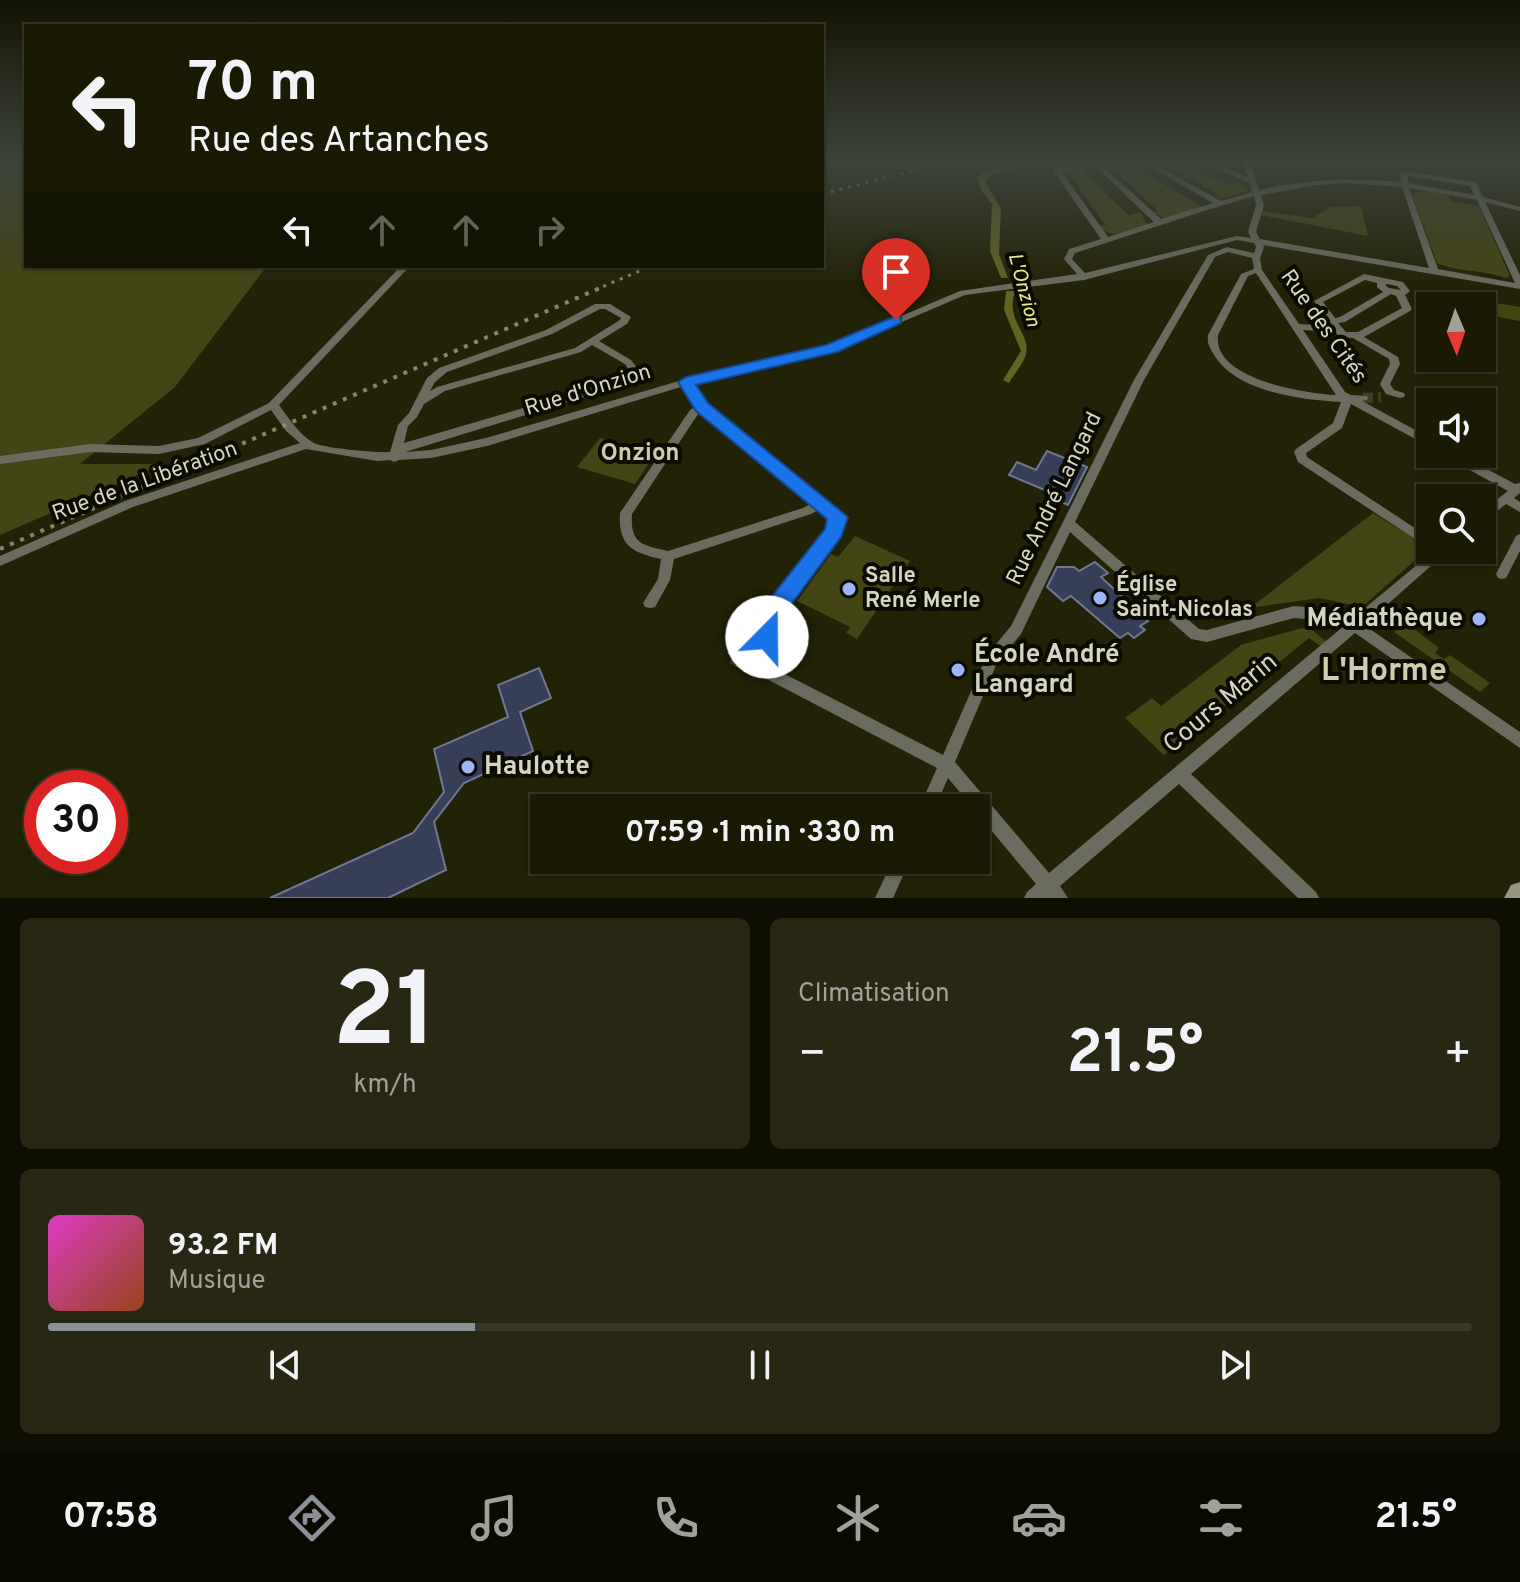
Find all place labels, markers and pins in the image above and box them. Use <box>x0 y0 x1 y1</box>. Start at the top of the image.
pin <box>862 238 930 320</box>
place label: Salle René Merle <box>865 563 981 615</box>
place label: Église Saint-Nicolas <box>1116 570 1253 624</box>
marker: Salle René Merle <box>840 580 858 598</box>
marker: Église Saint-Nicolas <box>1091 589 1109 607</box>
place label: Médiathèque <box>1307 603 1463 636</box>
marker: Médiathèque <box>1470 610 1488 628</box>
place label: École André Langard <box>974 637 1119 702</box>
marker: École André Langard <box>949 661 967 679</box>
place label: Haulotte <box>484 751 590 784</box>
marker: Haulotte <box>459 758 477 776</box>

